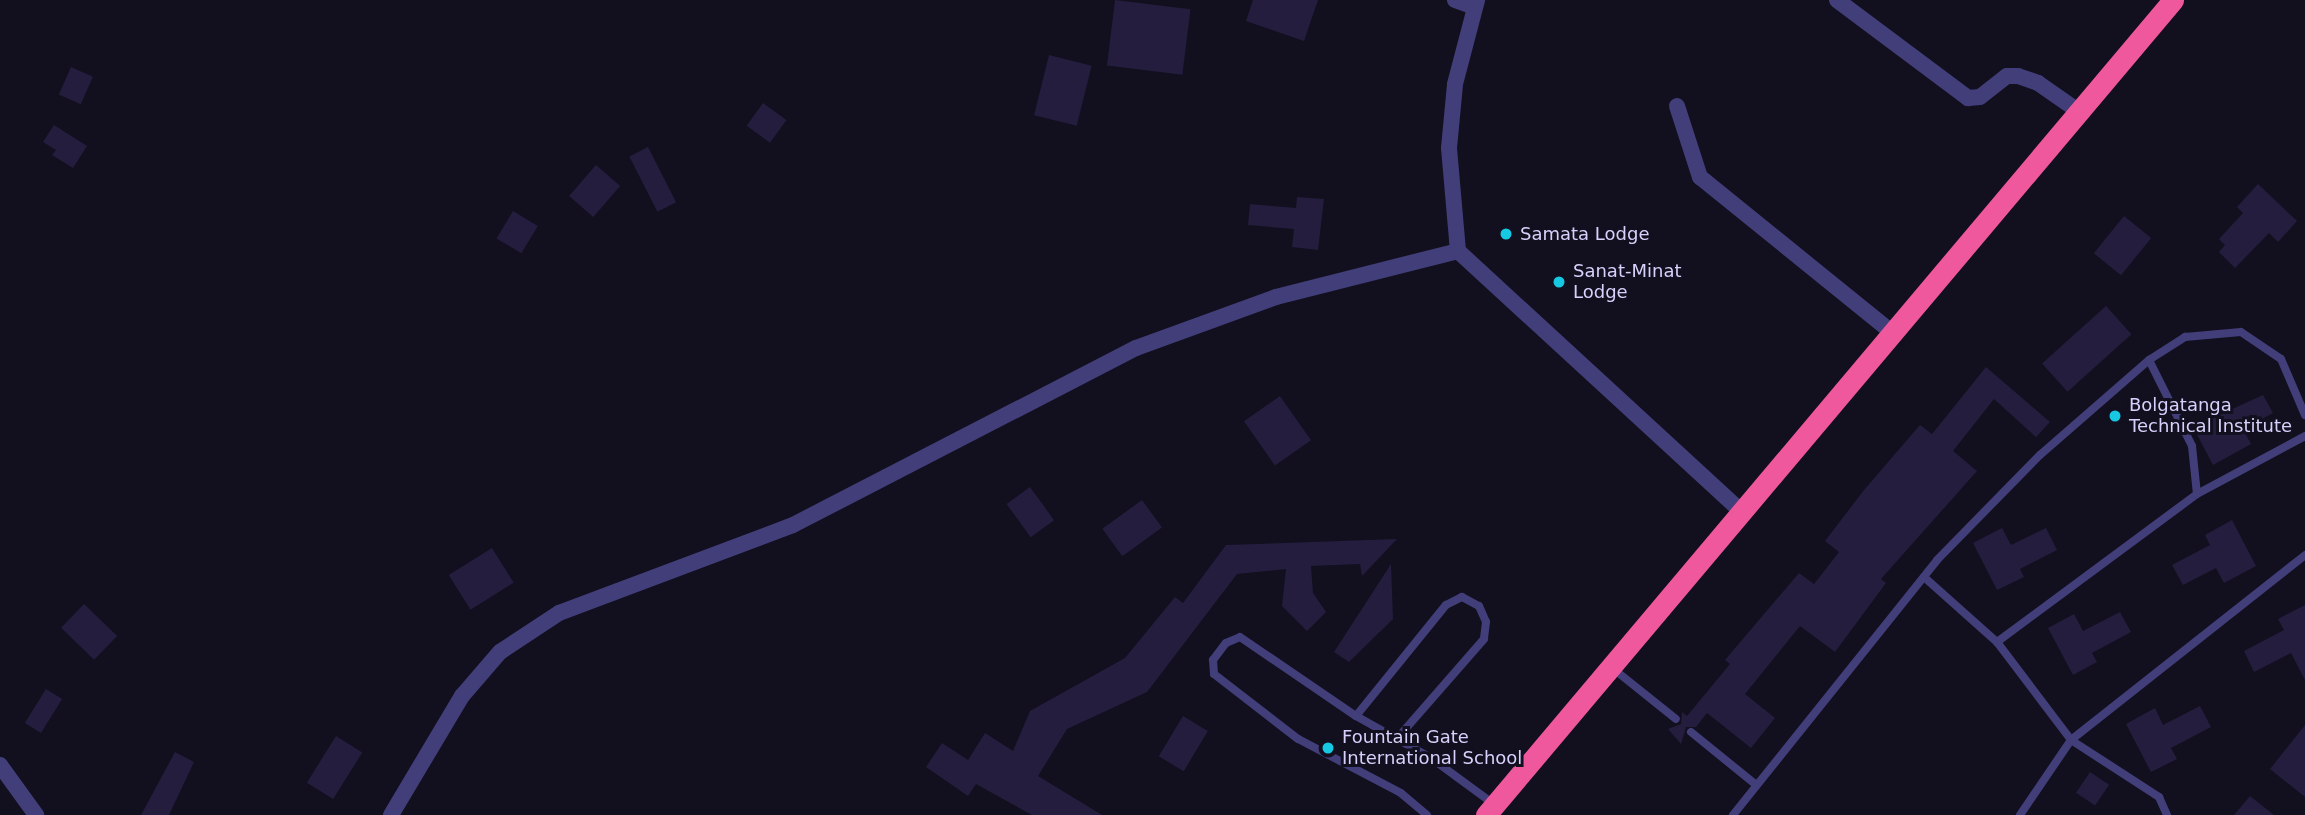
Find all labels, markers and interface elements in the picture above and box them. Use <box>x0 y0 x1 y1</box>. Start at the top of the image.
place label: Samata Lodge <box>1520 223 1649 245</box>
marker: Samata Lodge <box>1498 226 1514 242</box>
place label: Sanat-Minat Lodge <box>1573 261 1681 304</box>
marker: Sanat-Minat Lodge <box>1551 274 1567 290</box>
place label: Bolgatanga Technical Institute <box>2129 395 2292 438</box>
marker: Bolgatanga Technical Institute <box>2107 408 2123 424</box>
place label: Fountain Gate International School <box>1342 727 1522 770</box>
marker: Fountain Gate International School <box>1320 740 1336 756</box>

